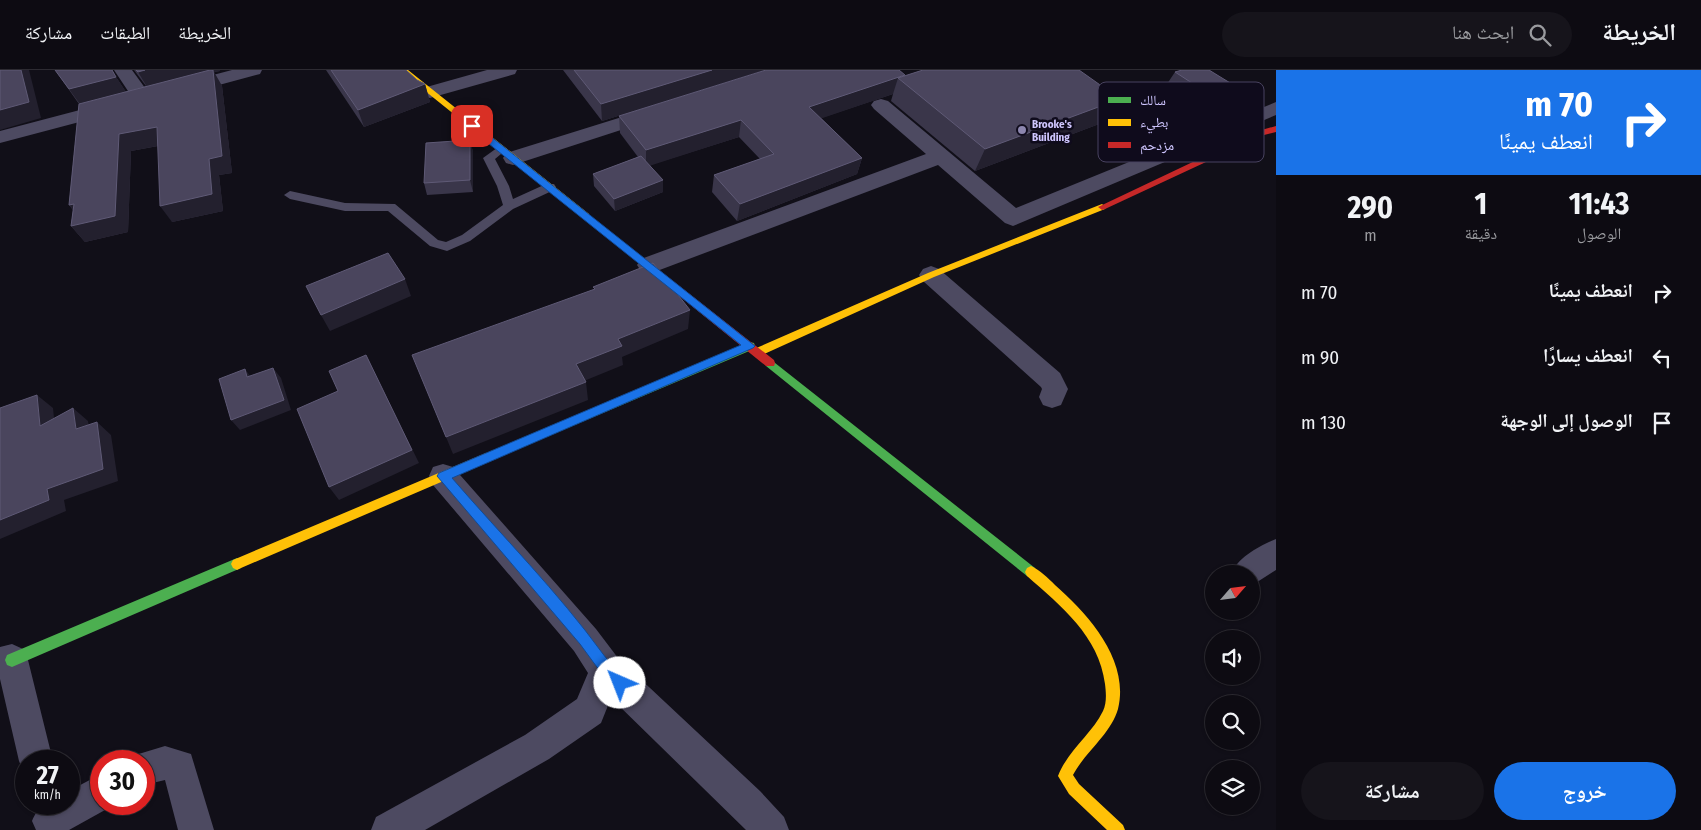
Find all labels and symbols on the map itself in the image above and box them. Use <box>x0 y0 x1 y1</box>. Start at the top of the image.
legend <box>1098 82 1264 162</box>
text: سالك <box>1140 92 1166 109</box>
pin <box>451 105 493 147</box>
text: بطيء <box>1140 114 1169 134</box>
place label: Brooke's Building <box>1032 118 1072 144</box>
marker: Brooke's Building <box>1016 124 1028 136</box>
text: مزدحم <box>1140 137 1174 155</box>
north arrow <box>1205 565 1260 620</box>
position arrow <box>593 656 645 708</box>
speed limit sign: 30 <box>90 750 155 815</box>

